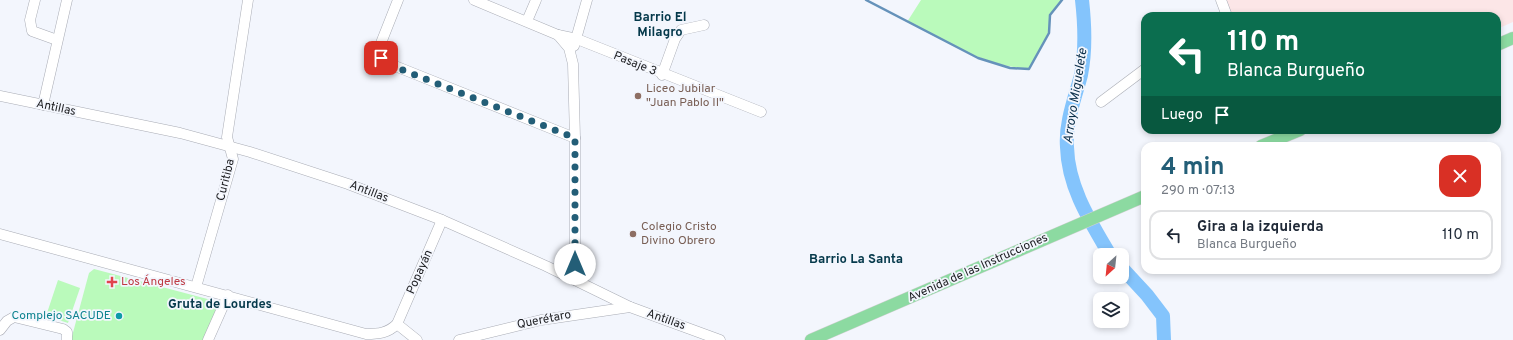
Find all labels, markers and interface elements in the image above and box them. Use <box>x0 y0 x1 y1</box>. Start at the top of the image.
district label: Barrio El Milagro <box>633 10 687 41</box>
text: 110 m <box>1227 25 1299 61</box>
icon: left <box>1161 28 1213 80</box>
pin <box>364 41 398 75</box>
icon: arrive <box>370 47 392 69</box>
water label: Arroyo Miguelete <box>1061 47 1091 145</box>
street label: Pasaje 3 <box>611 48 659 80</box>
text: Blanca Burgueño <box>1227 60 1365 83</box>
place label: Liceo Jubilar "Juan Pablo II" <box>646 81 724 111</box>
marker: Liceo Jubilar "Juan Pablo II" <box>633 91 643 101</box>
street label: Antillas <box>35 96 77 120</box>
icon: arrive <box>1211 104 1233 126</box>
text: Luego <box>1161 106 1203 125</box>
text: 4 min <box>1161 153 1224 183</box>
button: close <box>1439 155 1481 197</box>
street label: Curitiba <box>213 157 239 203</box>
street label: Antillas <box>347 177 391 207</box>
text: 290 m · 07:13 <box>1161 183 1235 199</box>
text: Gira a la izquierda <box>1197 218 1324 237</box>
place label: Colegio Cristo Divino Obrero <box>641 219 717 249</box>
icon: left <box>1163 224 1185 246</box>
text: 110 m <box>1442 226 1479 245</box>
marker: Colegio Cristo Divino Obrero <box>628 229 638 239</box>
street label: Avenida de las Instrucciones <box>906 230 1050 306</box>
text: Blanca Burgueño <box>1197 237 1297 253</box>
position arrow <box>554 243 596 285</box>
street label: Popayán <box>403 247 437 297</box>
north arrow <box>1093 248 1129 284</box>
map controls <box>1093 248 1129 328</box>
district label: Barrio La Santa <box>809 252 903 268</box>
place label: Los Ángeles <box>121 274 186 290</box>
marker: Los Ángeles <box>106 276 118 288</box>
button: layers <box>1093 292 1129 328</box>
district label: Gruta de Lourdes <box>168 297 272 313</box>
street label: Antillas <box>644 306 688 334</box>
street label: Querétaro <box>516 307 573 333</box>
place label: Complejo SACUDE <box>11 308 111 324</box>
marker: Complejo SACUDE <box>114 311 124 321</box>

